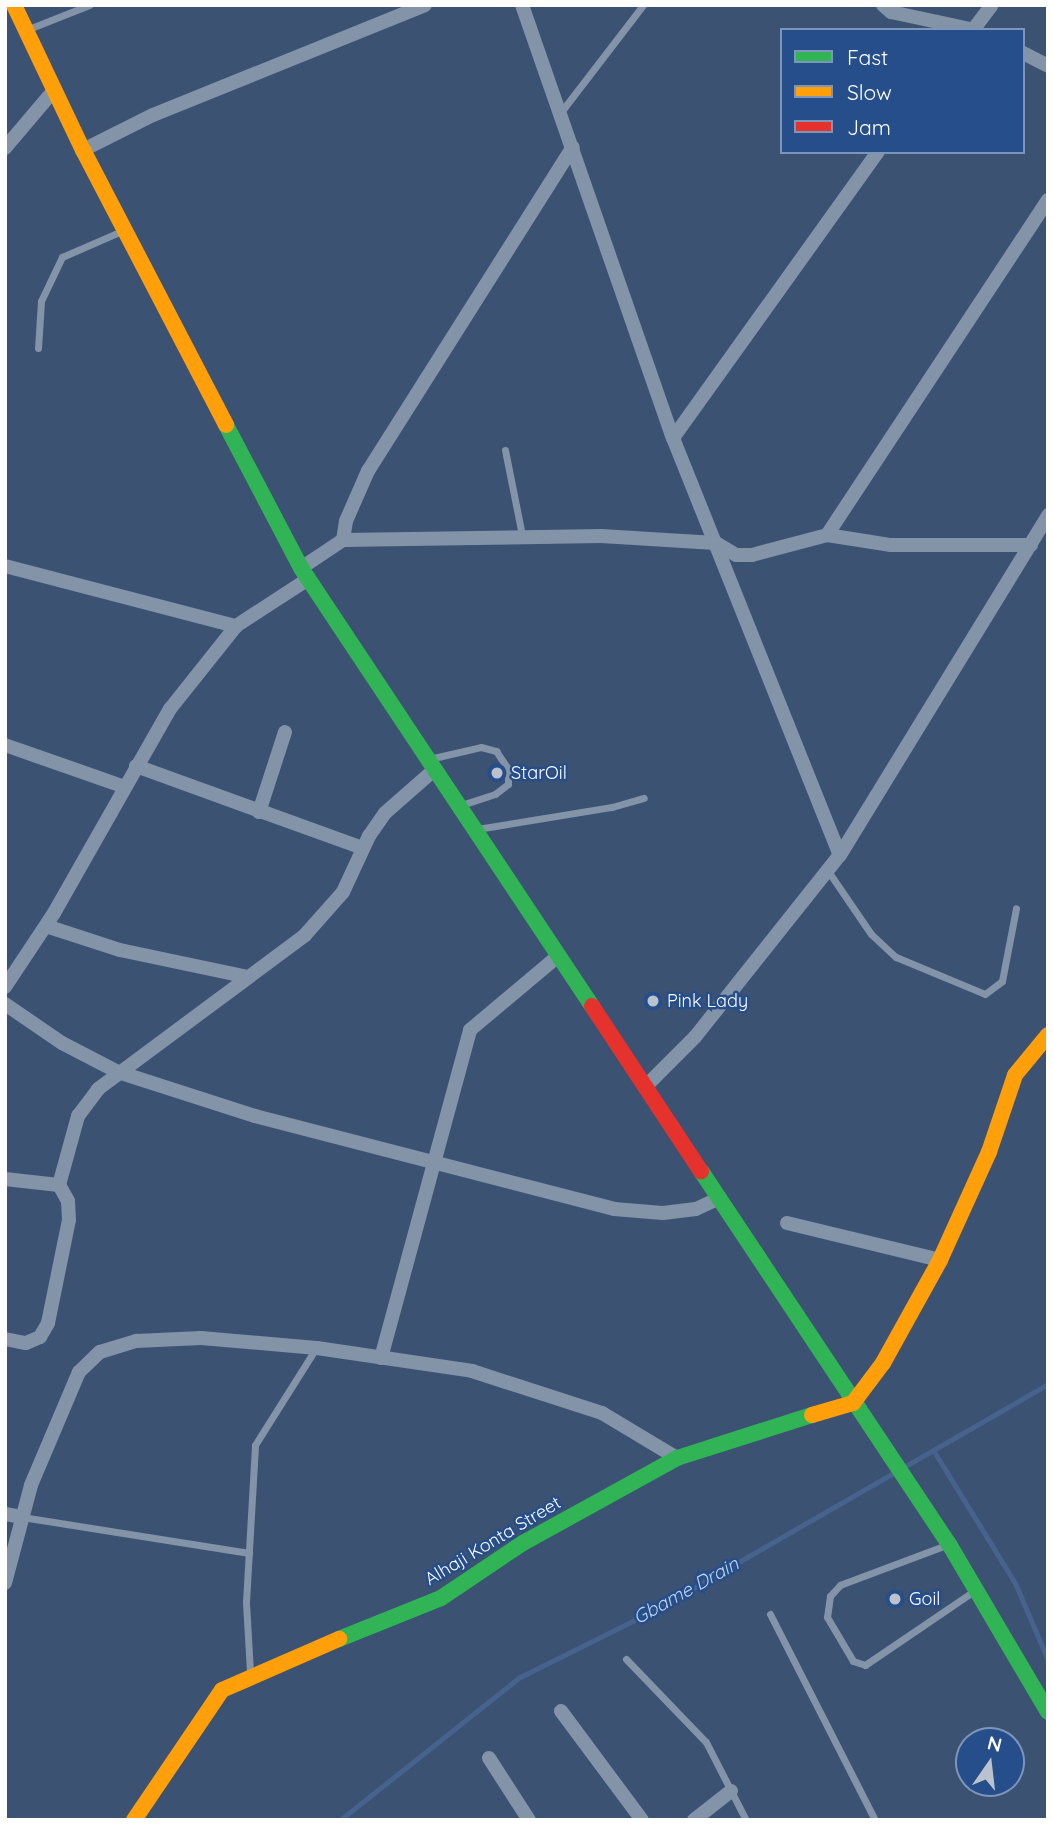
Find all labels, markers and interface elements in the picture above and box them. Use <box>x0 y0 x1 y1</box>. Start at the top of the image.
legend <box>780 28 1025 154</box>
text: Fast <box>847 44 888 70</box>
text: Slow <box>847 79 892 105</box>
text: Jam <box>847 114 891 140</box>
place label: StarOil <box>511 762 567 784</box>
marker: StarOil <box>489 765 505 781</box>
place label: Pink Lady <box>667 990 748 1012</box>
marker: Pink Lady <box>645 993 661 1009</box>
street label: Alhaji Konta Street <box>421 1492 565 1590</box>
water label: Gbame Drain <box>629 1553 743 1629</box>
place label: Goil <box>909 1588 940 1610</box>
marker: Goil <box>887 1591 903 1607</box>
north arrow <box>955 1727 1025 1797</box>
text: N <box>985 1730 1004 1757</box>

